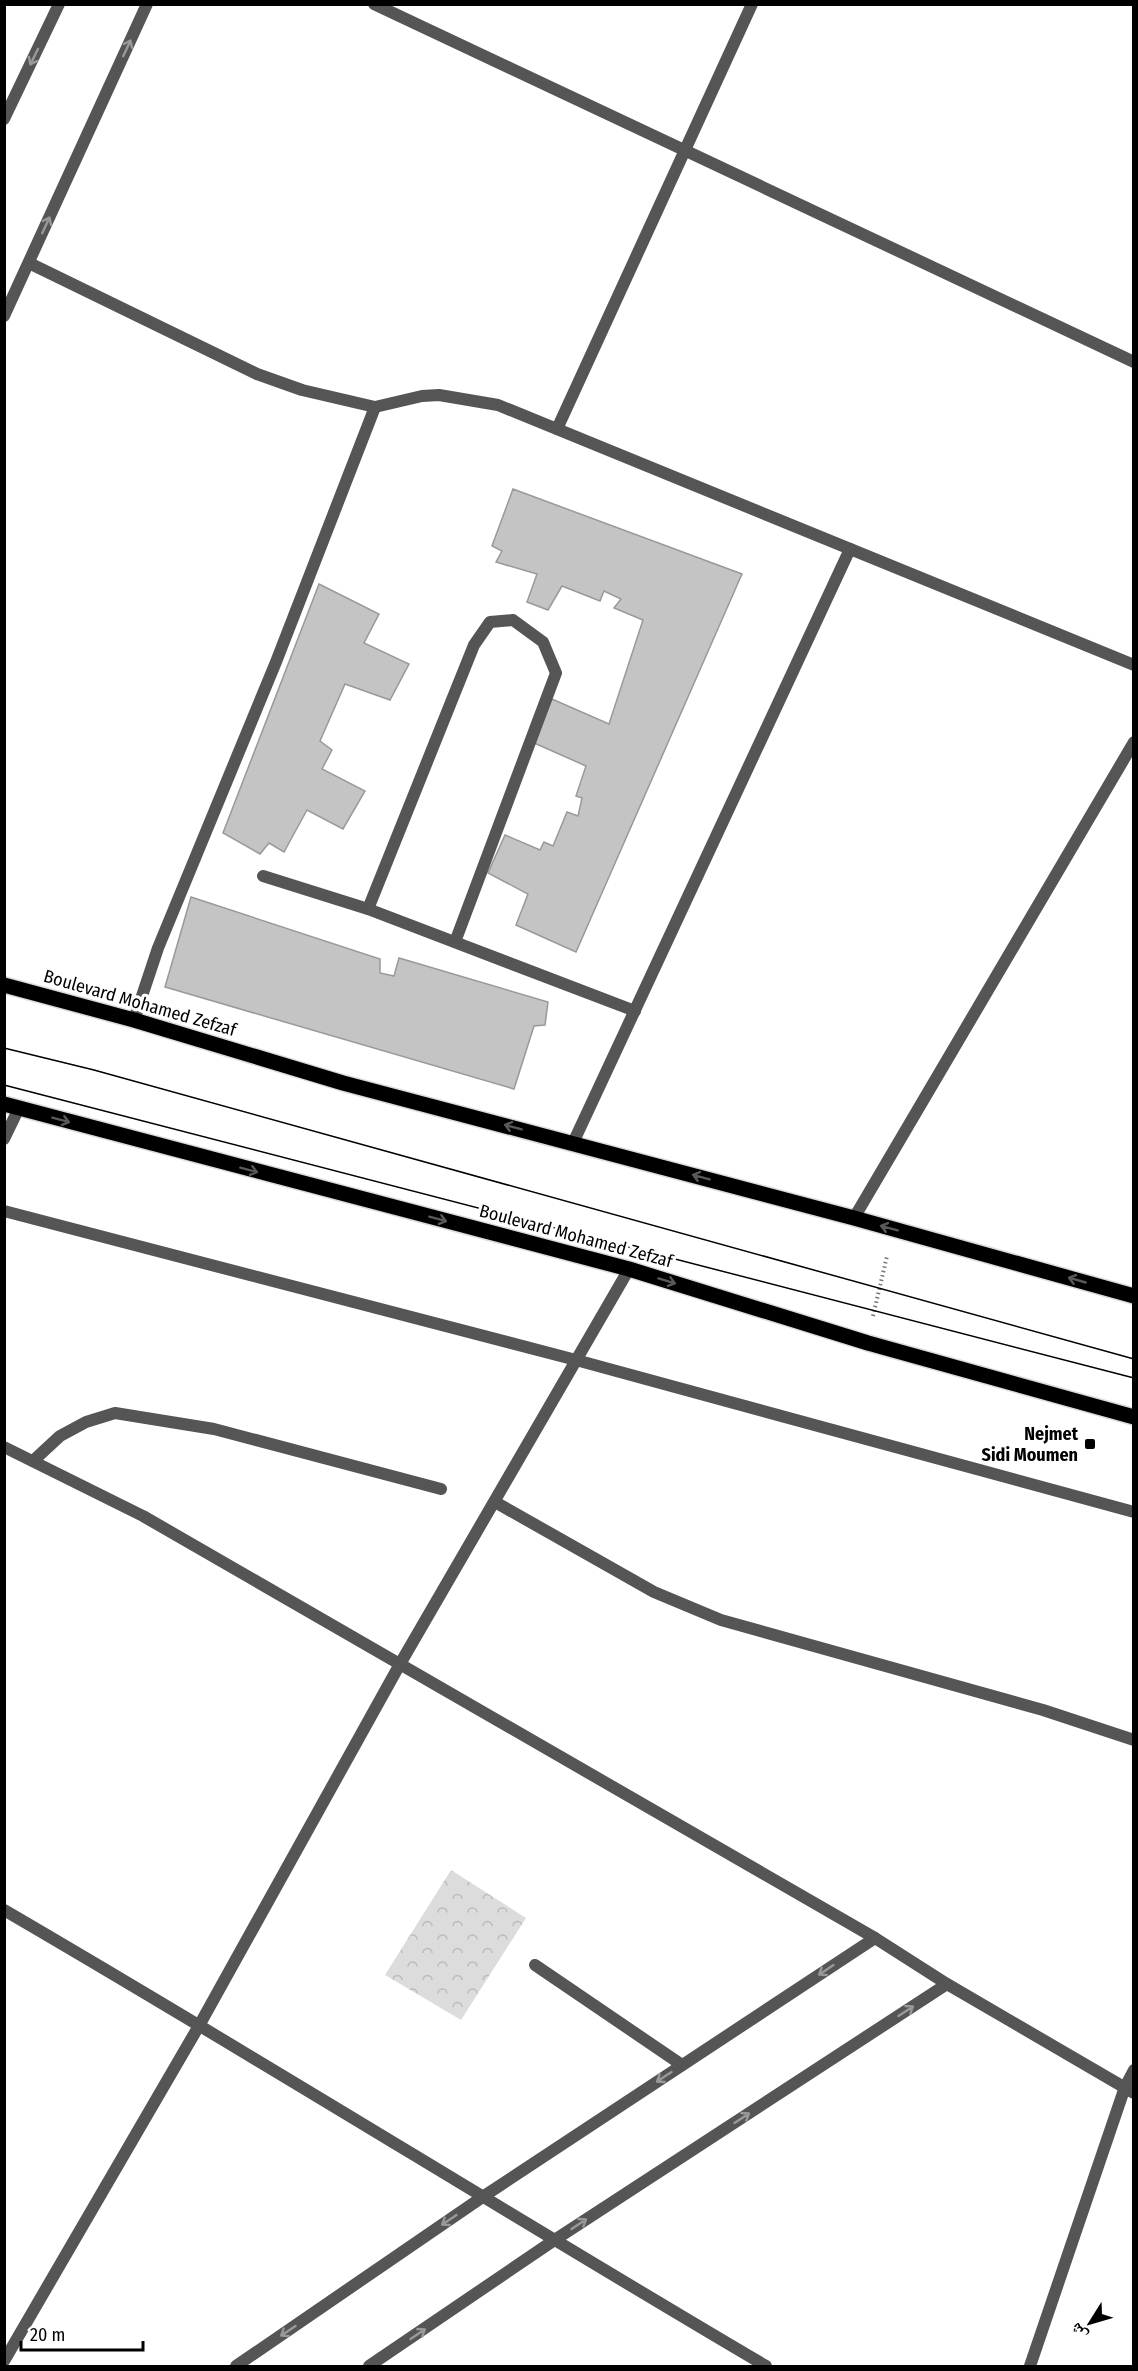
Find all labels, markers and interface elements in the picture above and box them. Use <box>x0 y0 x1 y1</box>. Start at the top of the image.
one-way arrow <box>122 39 134 57</box>
one-way arrow <box>27 48 39 66</box>
one-way arrow <box>41 216 53 234</box>
street label: Boulevard Mohamed Zefzaf <box>41 965 240 1041</box>
one-way arrow <box>51 1114 70 1126</box>
one-way arrow <box>503 1121 522 1133</box>
one-way arrow <box>239 1164 258 1176</box>
one-way arrow <box>692 1171 711 1183</box>
street label: Boulevard Mohamed Zefzaf <box>477 1200 676 1273</box>
one-way arrow <box>428 1214 447 1226</box>
one-way arrow <box>880 1222 899 1233</box>
one-way arrow <box>1068 1274 1087 1285</box>
one-way arrow <box>657 1276 676 1287</box>
place label: Nejmet Sidi Moumen <box>982 1423 1079 1466</box>
marker: Nejmet Sidi Moumen <box>1083 1437 1097 1451</box>
one-way arrow <box>819 1964 835 1976</box>
one-way arrow <box>897 2005 914 2017</box>
one-way arrow <box>656 2072 673 2084</box>
one-way arrow <box>734 2111 751 2124</box>
one-way arrow <box>441 2214 458 2226</box>
one-way arrow <box>570 2218 587 2230</box>
north arrow <box>1060 2293 1120 2353</box>
scale bar <box>21 2314 142 2352</box>
text: ش <box>1066 2319 1091 2344</box>
text: 20 m <box>30 2324 65 2346</box>
one-way arrow <box>281 2325 297 2337</box>
one-way arrow <box>409 2327 426 2340</box>

